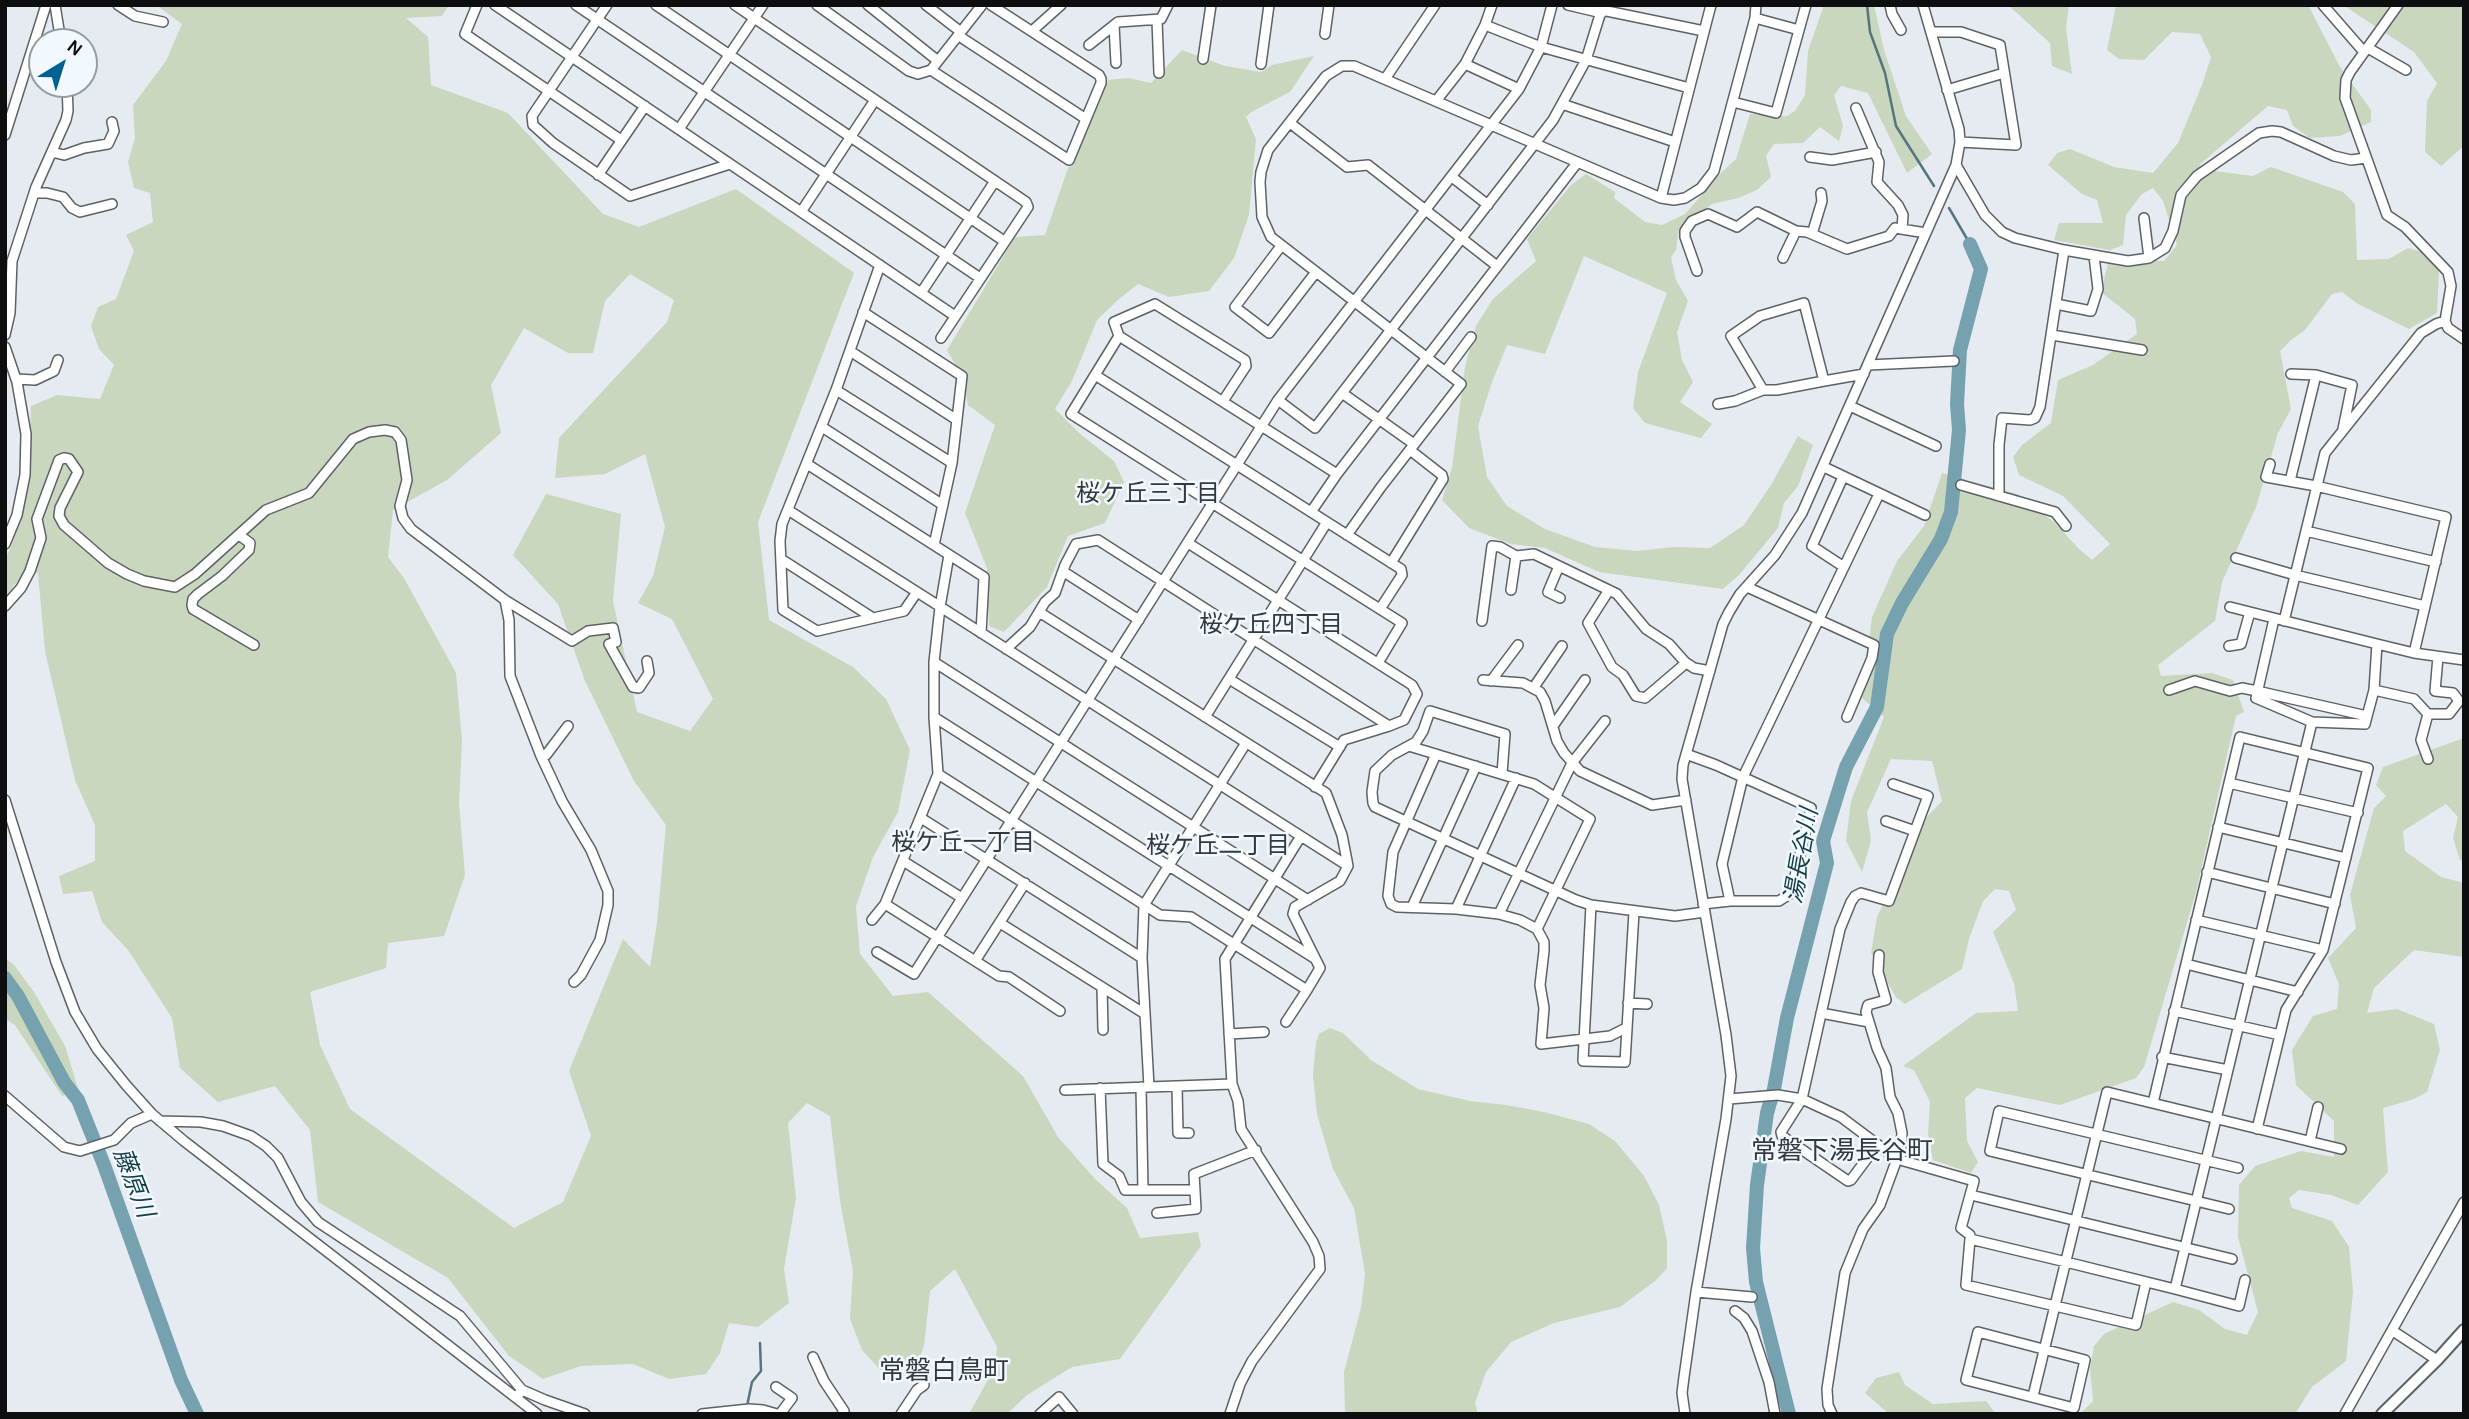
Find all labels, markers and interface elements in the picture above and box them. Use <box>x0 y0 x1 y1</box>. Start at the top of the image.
north arrow <box>28 28 98 98</box>
text: N <box>63 35 87 61</box>
district label: 桜ケ丘三丁目 <box>1076 480 1220 508</box>
district label: 桜ケ丘四丁目 <box>1199 611 1343 639</box>
water label: 湯長谷川 <box>1779 806 1825 906</box>
district label: 桜ケ丘一丁目 <box>891 829 1035 857</box>
district label: 桜ケ丘二丁目 <box>1146 832 1290 860</box>
district label: 常磐下湯長谷町 <box>1751 1136 1933 1168</box>
water label: 藤原川 <box>107 1144 159 1222</box>
district label: 常磐白鳥町 <box>879 1356 1009 1388</box>

